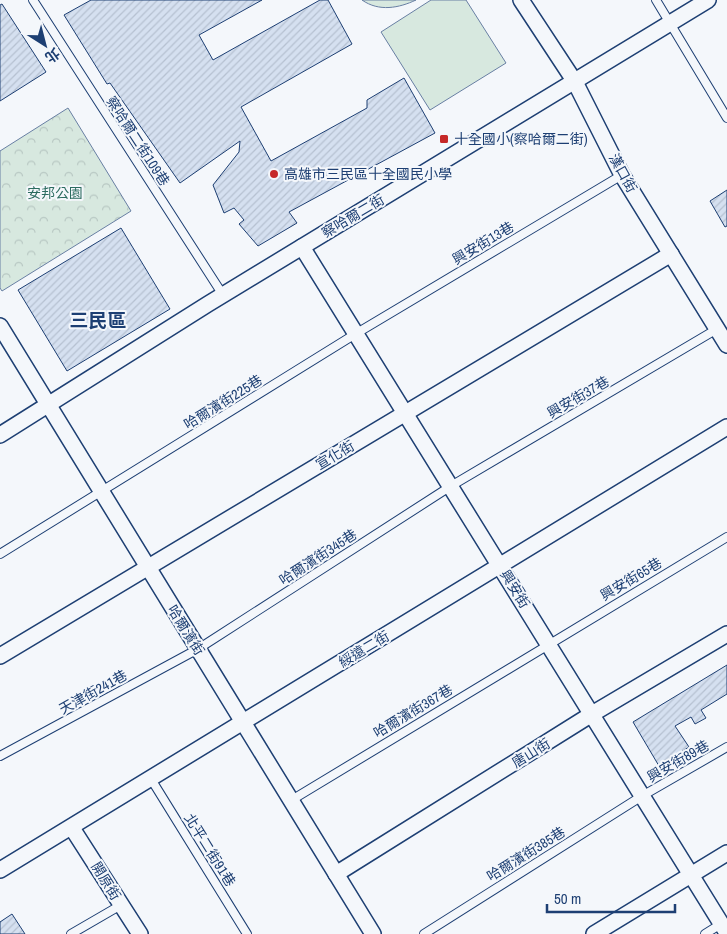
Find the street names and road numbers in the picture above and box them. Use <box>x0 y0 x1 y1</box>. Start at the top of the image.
street label: 察哈爾二街109巷 <box>102 93 174 189</box>
street label: 漢口街 <box>605 150 641 196</box>
street label: 察哈爾二街 <box>318 190 388 242</box>
street label: 興安街13巷 <box>449 218 517 268</box>
street label: 哈爾濱街225巷 <box>180 371 266 433</box>
street label: 興安街37巷 <box>544 372 612 422</box>
street label: 宣化街 <box>312 436 358 474</box>
street label: 哈爾濱街345巷 <box>276 525 360 589</box>
street label: 興安街65巷 <box>597 554 665 604</box>
street label: 興安街 <box>496 566 534 612</box>
street label: 哈爾濱街 <box>164 601 208 659</box>
street label: 綏遠二街 <box>335 627 393 671</box>
street label: 天津街241巷 <box>56 666 130 718</box>
street label: 哈爾濱街367巷 <box>370 680 456 742</box>
street label: 唐山街 <box>508 734 554 772</box>
street label: 興安街89巷 <box>644 736 712 786</box>
street label: 北平二街91巷 <box>180 810 240 890</box>
street label: 哈爾濱街385巷 <box>483 823 569 885</box>
street label: 開原街 <box>87 858 125 904</box>

